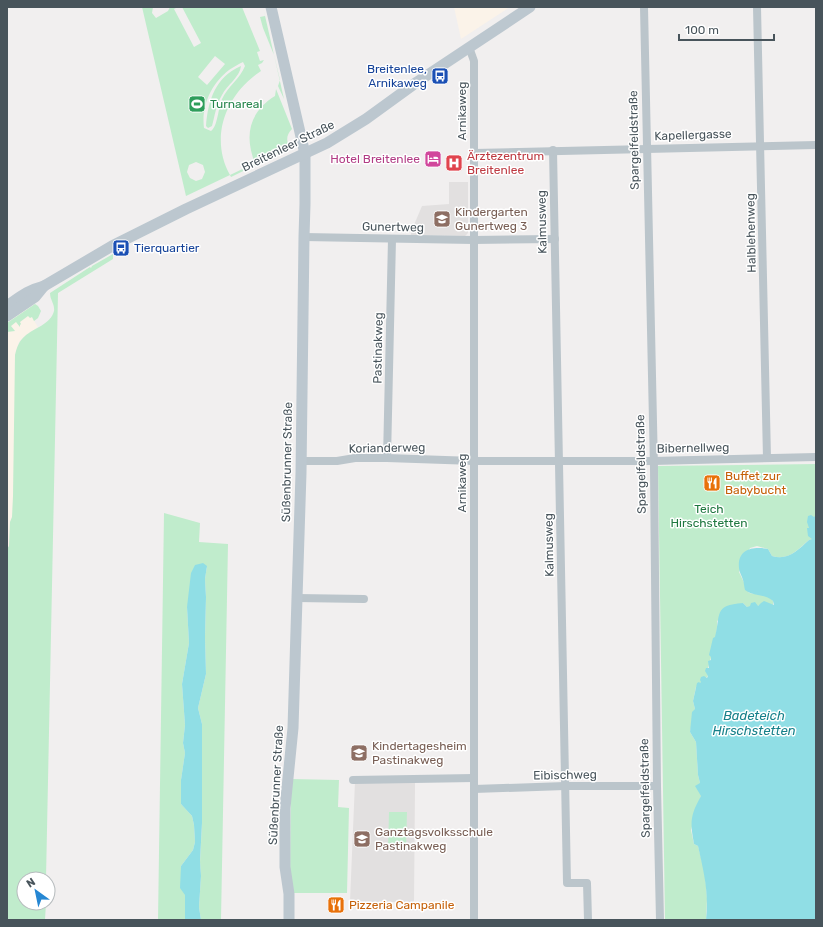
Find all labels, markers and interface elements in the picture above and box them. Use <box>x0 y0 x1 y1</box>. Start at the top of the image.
scale bar <box>679 16 774 42</box>
text: 100 m <box>685 23 719 37</box>
place label: Breitenlee, Arnikaweg <box>367 62 427 90</box>
bus stop icon: Breitenlee, Arnikaweg <box>430 66 450 86</box>
street label: Arnikaweg <box>455 82 469 140</box>
street label: Spargelfeldstraße <box>626 90 642 190</box>
sports icon: Turnareal <box>187 94 207 114</box>
place label: Turnareal <box>210 97 262 111</box>
street label: Breitenleer Straße <box>239 117 337 175</box>
street label: Kapellergasse <box>654 127 732 143</box>
hotel icon: Hotel Breitenlee <box>423 149 443 169</box>
place label: Ärztezentrum Breitenlee <box>467 149 544 177</box>
place label: Hotel Breitenlee <box>330 152 420 166</box>
hospital icon: Ärztezentrum Breitenlee <box>444 153 464 173</box>
street label: Kalmusweg <box>534 190 550 254</box>
street label: Halblehenweg <box>743 193 759 273</box>
place label: Kindergarten Gunertweg 3 <box>455 205 528 233</box>
school or university icon: Kindergarten Gunertweg 3 <box>432 209 452 229</box>
street label: Gunertweg <box>362 219 424 235</box>
bus stop icon: Tierquartier <box>111 238 131 258</box>
place label: Tierquartier <box>134 241 200 255</box>
street label: Pastinakweg <box>370 312 386 384</box>
street label: Süßenbrunner Straße <box>279 402 295 522</box>
street label: Spargelfeldstraße <box>633 414 649 514</box>
street label: Korianderweg <box>348 440 426 456</box>
street label: Bibernellweg <box>657 440 729 456</box>
street label: Arnikaweg <box>455 454 469 512</box>
place label: Buffet zur Babybucht <box>725 469 786 497</box>
restaurant icon: Buffet zur Babybucht <box>702 473 722 493</box>
park label: Teich Hirschstetten <box>671 502 747 530</box>
street label: Kalmusweg <box>541 513 557 577</box>
water label: Badeteich Hirschstetten <box>712 708 796 738</box>
street label: Süßenbrunner Straße <box>266 724 286 845</box>
street label: Spargelfeldstraße <box>637 738 653 838</box>
place label: Kindertagesheim Pastinakweg <box>372 739 467 767</box>
school or university icon: Kindertagesheim Pastinakweg <box>349 743 369 763</box>
street label: Eibischweg <box>533 767 597 783</box>
place label: Ganztagsvolksschule Pastinakweg <box>375 825 493 853</box>
school or university icon: Ganztagsvolksschule Pastinakweg <box>352 829 372 849</box>
north arrow <box>16 871 56 911</box>
text: N <box>24 875 38 891</box>
restaurant icon: Pizzeria Campanile <box>326 895 346 915</box>
place label: Pizzeria Campanile <box>349 898 455 912</box>

